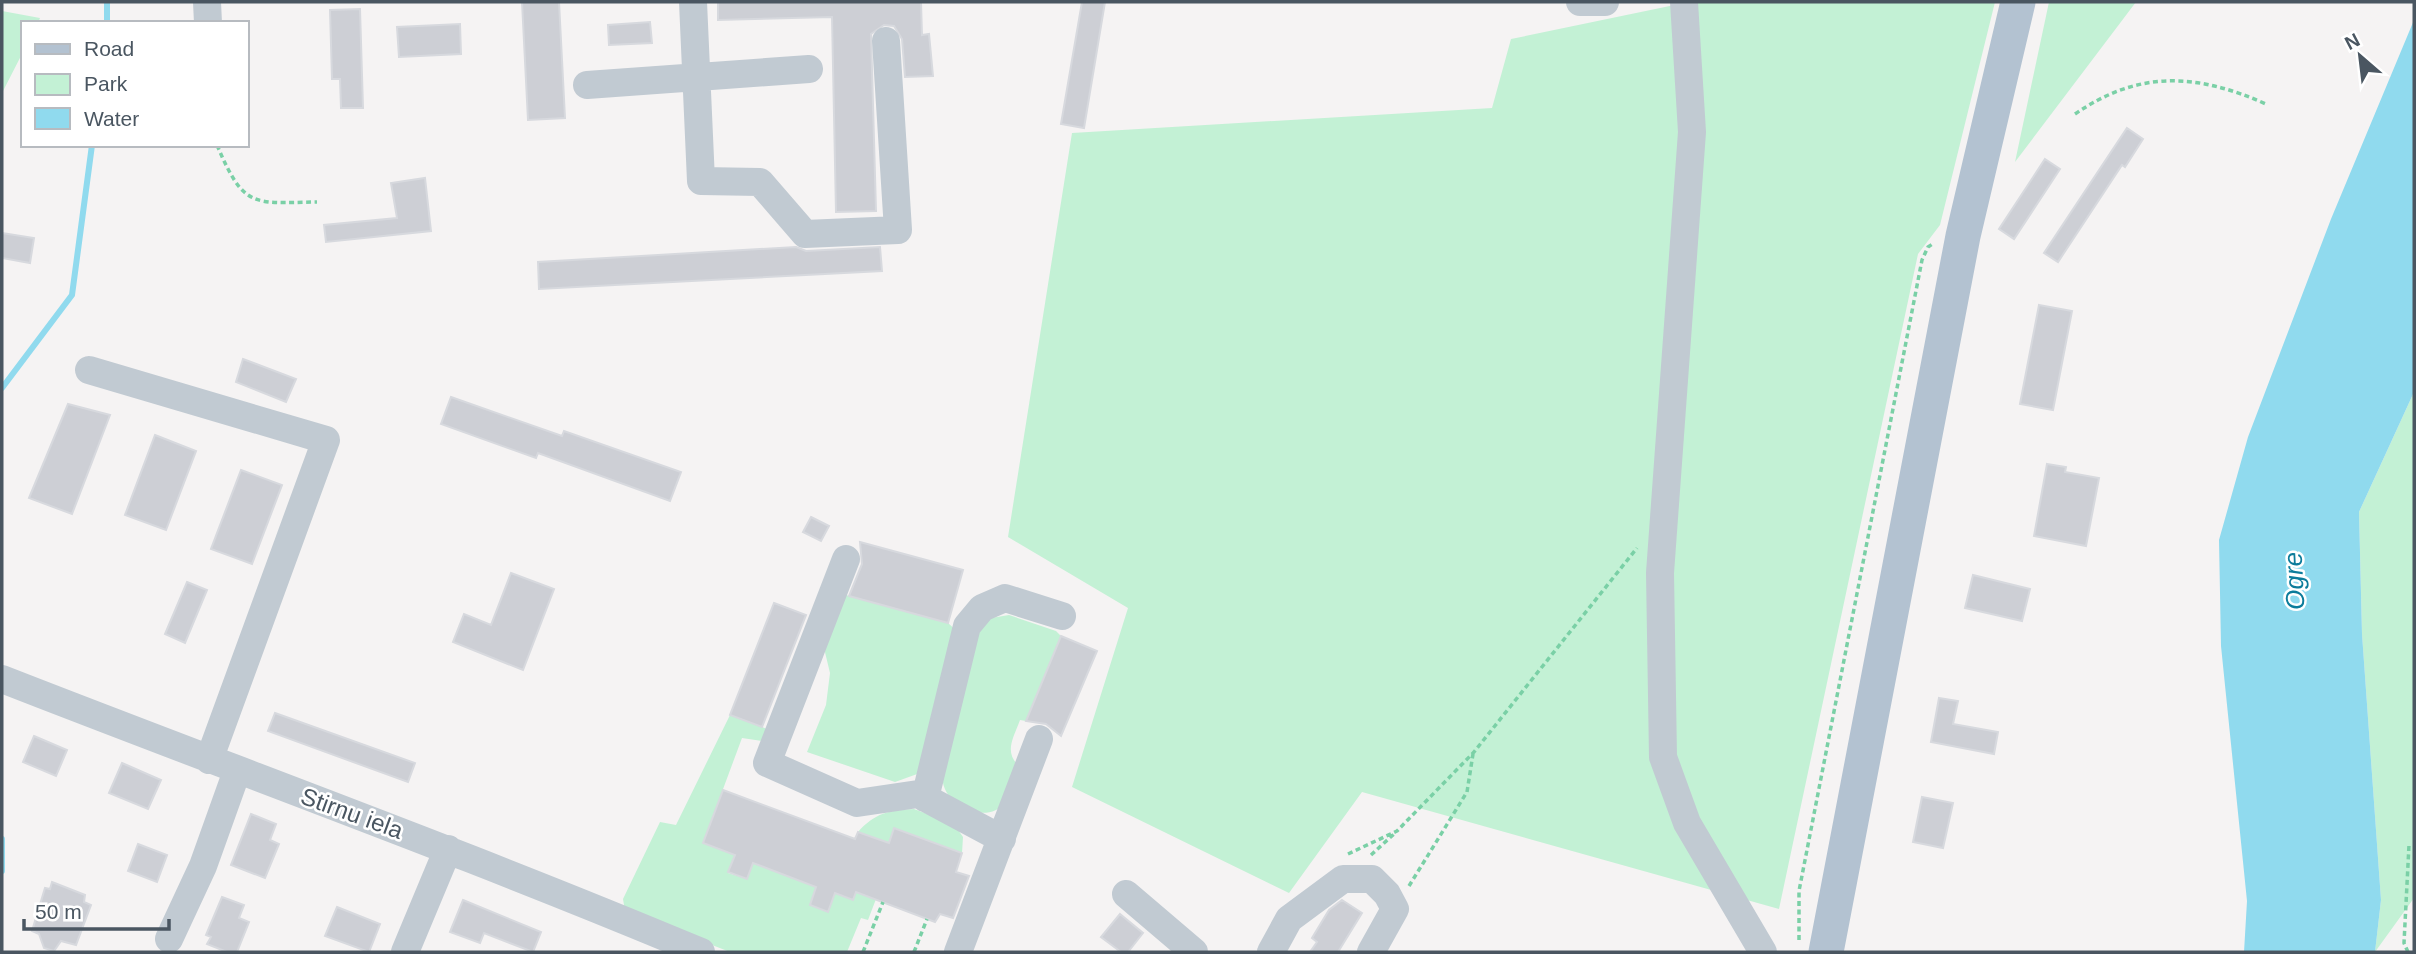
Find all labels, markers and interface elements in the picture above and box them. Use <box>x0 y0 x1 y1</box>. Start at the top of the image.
legend <box>21 21 248 147</box>
north arrow <box>2325 21 2395 91</box>
text: N <box>2341 29 2363 54</box>
text: Road <box>84 37 134 60</box>
text: Park <box>84 72 128 95</box>
text: Water <box>84 107 139 130</box>
water label: Ogre <box>2278 551 2310 611</box>
street label: Stirnu iela <box>297 782 407 844</box>
scale bar <box>24 888 170 932</box>
text: 50 m <box>35 900 82 923</box>

